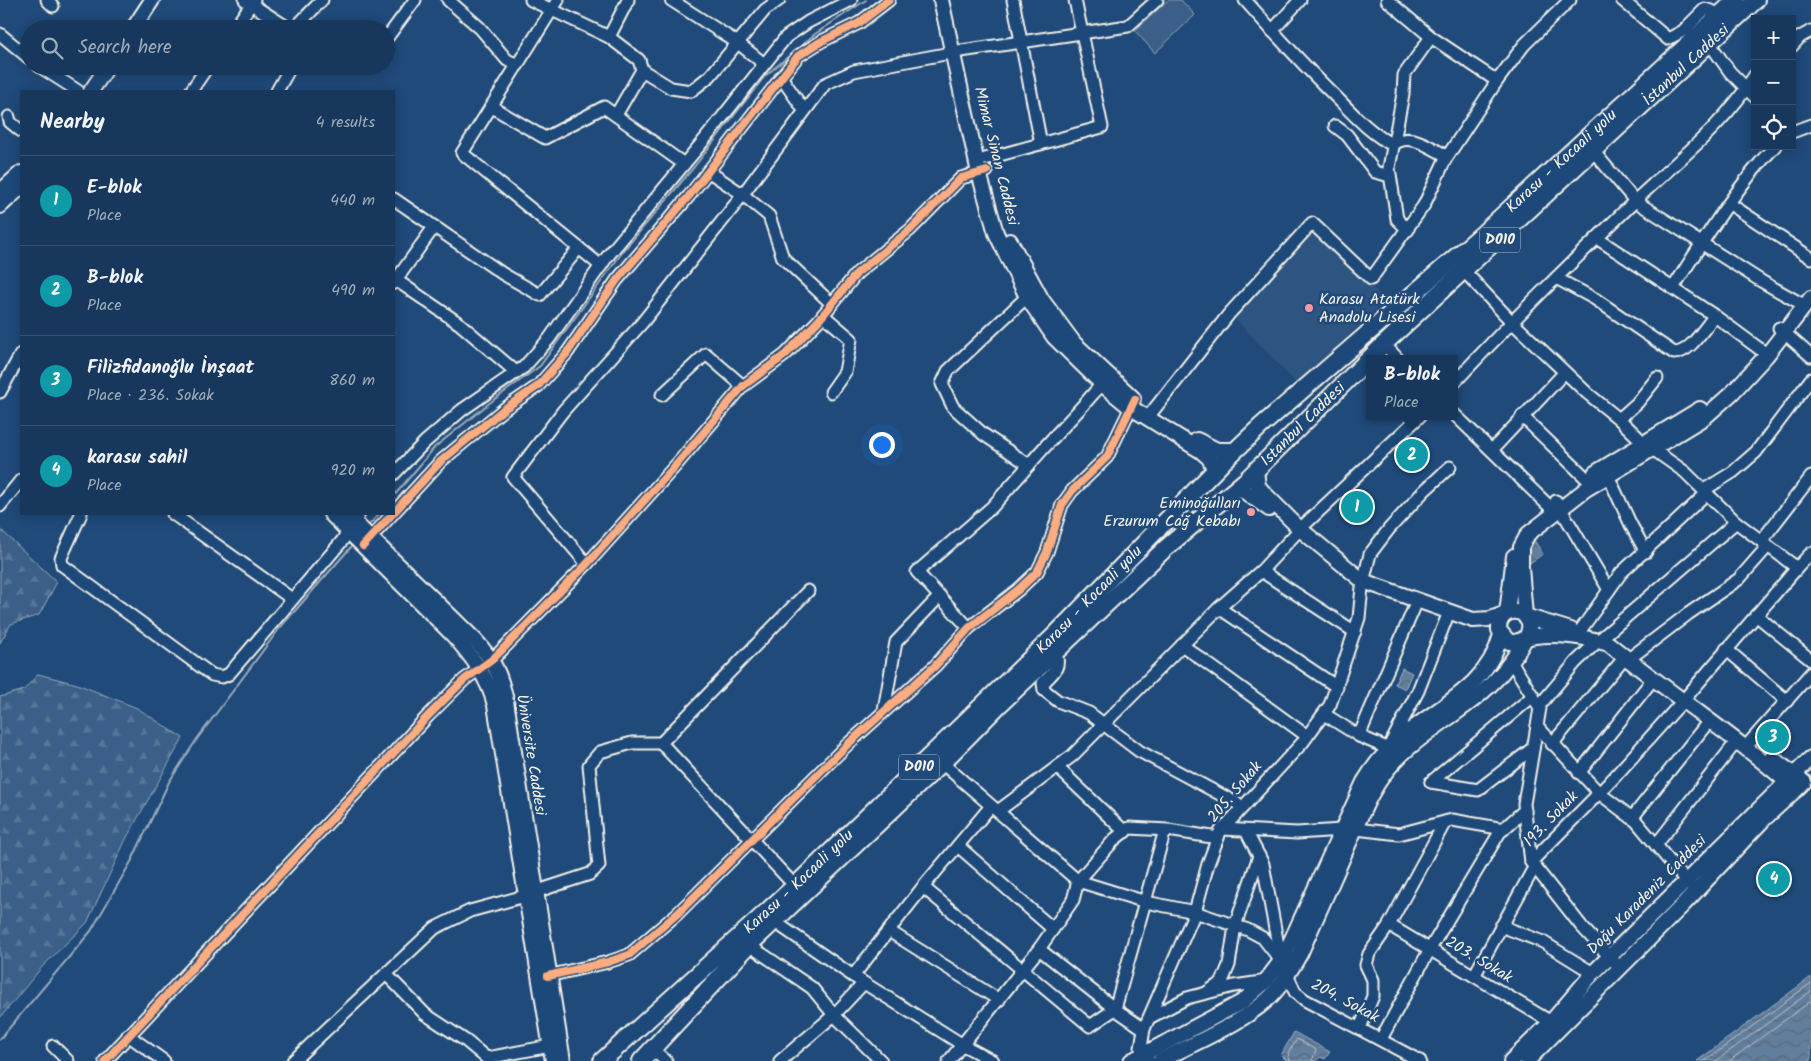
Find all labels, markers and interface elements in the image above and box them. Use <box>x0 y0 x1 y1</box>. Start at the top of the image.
map controls <box>1751 15 1796 150</box>
button: + <box>1751 15 1796 60</box>
street label: İstanbul Caddesi <box>1636 17 1736 112</box>
search box <box>20 20 395 75</box>
text: Search here <box>78 33 172 63</box>
icon: search <box>38 34 66 62</box>
button: − <box>1751 60 1796 105</box>
street label: Mimar Sinan Caddesi <box>967 84 1026 229</box>
street label: Karasu - Kocaali yolu <box>1500 103 1623 219</box>
button: locate <box>1751 105 1796 150</box>
text: Nearby <box>40 106 105 139</box>
text: 4 results <box>316 110 375 135</box>
text: E-blok <box>87 173 141 203</box>
text: 1 <box>54 188 58 213</box>
text: 440 m <box>330 188 375 213</box>
text: Place <box>87 203 121 228</box>
road number: D010 <box>1480 228 1520 252</box>
text: B-blok <box>87 263 143 293</box>
text: 2 <box>51 278 61 303</box>
text: 490 m <box>331 278 375 303</box>
place label: Karasu Atatürk Anadolu Lisesi <box>1319 287 1420 330</box>
text: Place <box>87 293 121 318</box>
marker: Karasu Atatürk Anadolu Lisesi <box>1303 302 1315 314</box>
text: Filizfidanoğlu İnşaat <box>87 353 254 383</box>
popup <box>1366 355 1458 420</box>
text: B-blok <box>1384 360 1440 390</box>
text: 3 <box>52 368 60 393</box>
text: 860 m <box>329 368 375 393</box>
street label: İstanbul Caddesi <box>1254 375 1352 472</box>
text: Place · 236. Sokak <box>87 383 214 408</box>
text: Place <box>1384 390 1419 415</box>
your location <box>869 432 895 458</box>
pin: 2 <box>1396 436 1428 474</box>
text: karasu sahil <box>87 443 187 473</box>
text: 4 <box>52 458 60 483</box>
text: 920 m <box>331 458 375 483</box>
text: Place <box>87 473 121 498</box>
pin: 1 <box>1341 488 1373 526</box>
place label: Eminoğulları Erzurum Cağ Kebabı <box>1103 491 1241 534</box>
marker: Eminoğulları Erzurum Cağ Kebabı <box>1245 506 1257 518</box>
street label: Karasu - Kocaali yolu <box>1030 539 1149 660</box>
street label: Üniversite Caddesi <box>509 693 553 819</box>
pin: 3 <box>1757 718 1789 756</box>
road number: D010 <box>899 754 939 780</box>
street label: 205. Sokak <box>1202 755 1269 829</box>
street label: 193. Sokak <box>1518 785 1585 853</box>
street label: Karasu - Kocaali yolu <box>737 823 860 940</box>
street label: Doğu Karadeniz Caddesi <box>1581 828 1714 961</box>
pin: 4 <box>1758 860 1790 898</box>
street label: 203. Sokak <box>1440 930 1518 990</box>
street label: 204. Sokak <box>1306 972 1384 1030</box>

